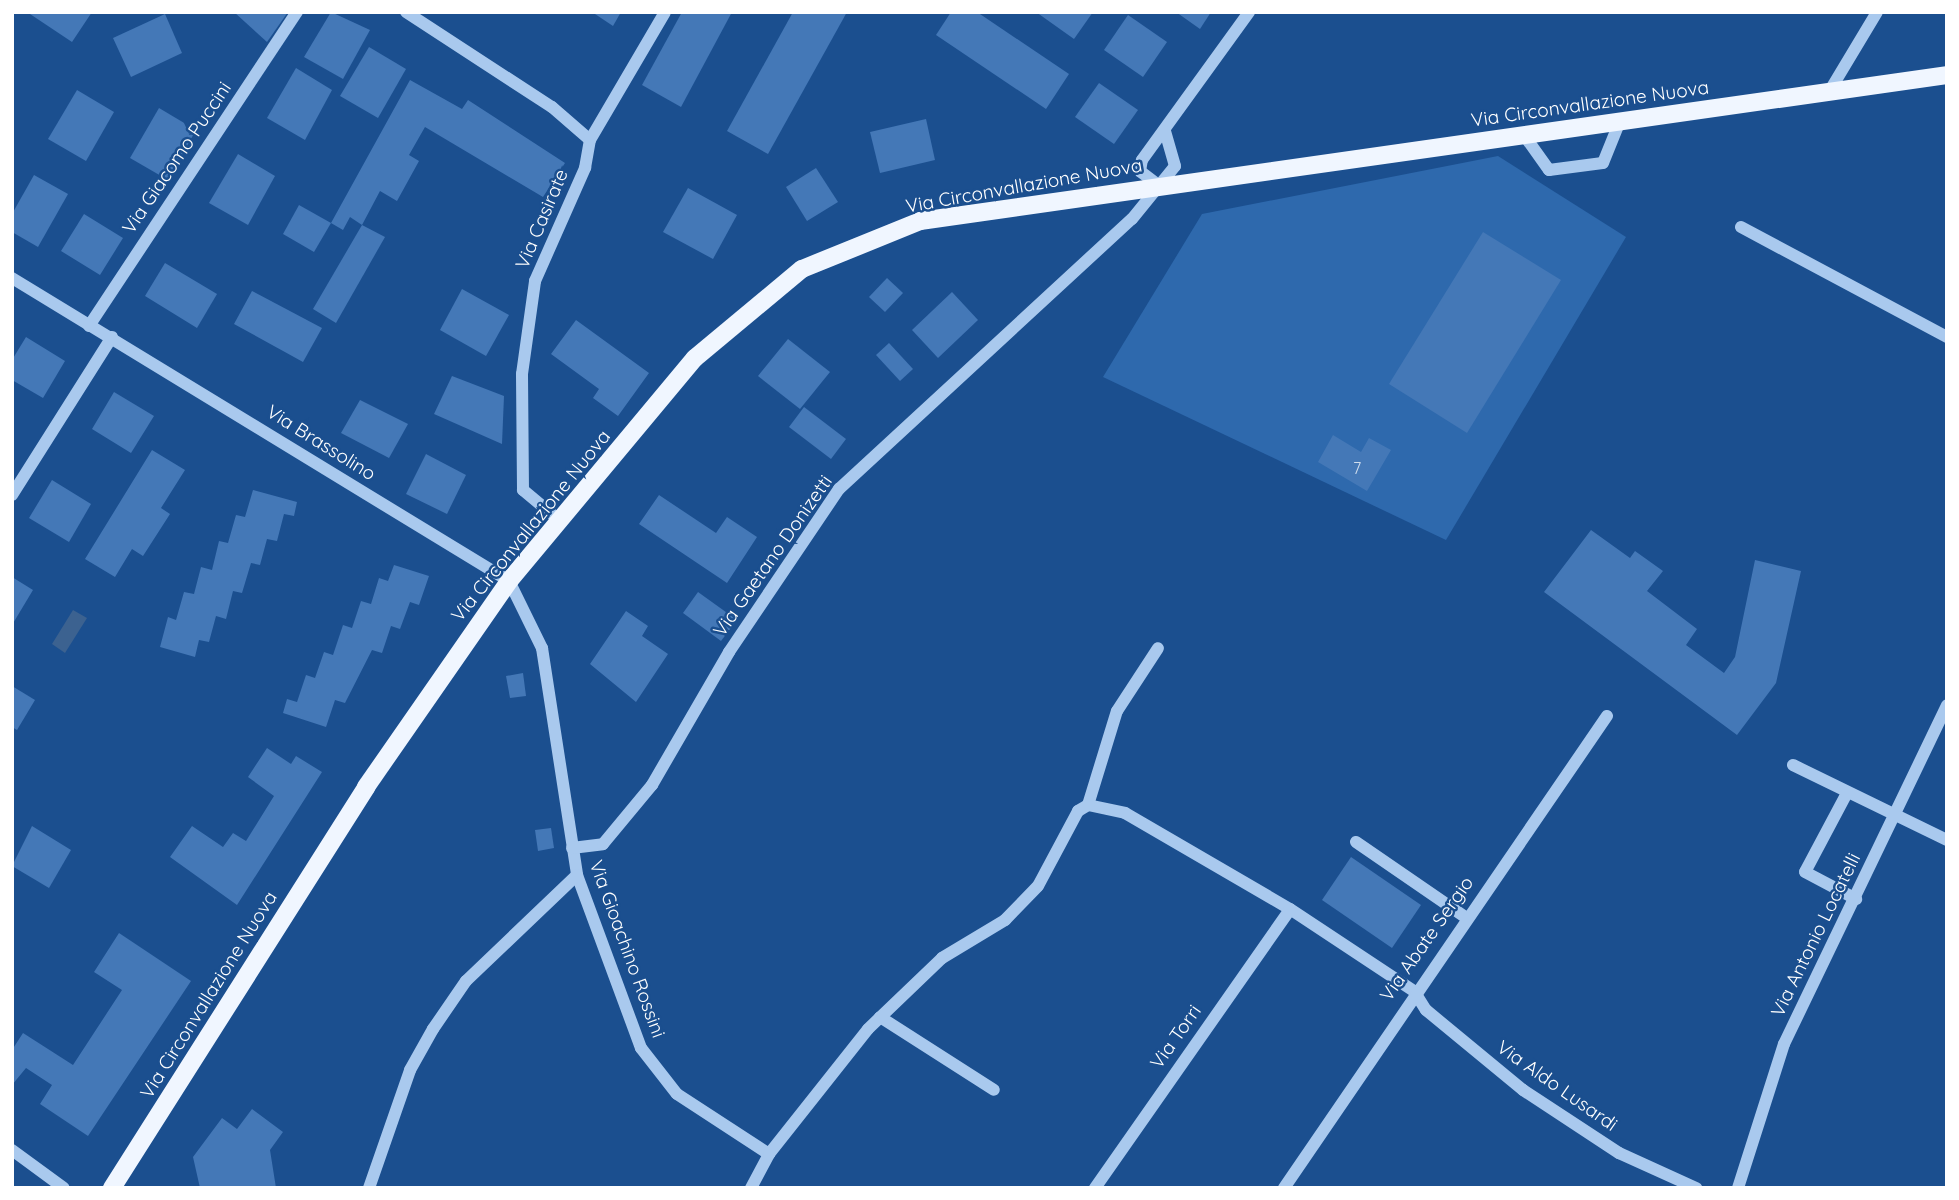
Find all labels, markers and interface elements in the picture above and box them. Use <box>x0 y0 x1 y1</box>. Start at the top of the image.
street label: Via Circonvallazione Nuova <box>1470 76 1710 132</box>
street label: Via Giacomo Puccini <box>118 78 236 238</box>
street label: Via Circonvallazione Nuova <box>904 154 1144 218</box>
street label: Via Casirate <box>511 166 573 272</box>
street label: Via Brassolino <box>262 400 380 486</box>
street label: Via Circonvallazione Nuova <box>447 426 615 626</box>
house number: 7 <box>1353 458 1361 478</box>
street label: Via Gaetano Donizetti <box>709 471 837 641</box>
street label: Via Antonio Locatelli <box>1767 850 1865 1020</box>
street label: Via Gioachino Rossini <box>584 857 670 1041</box>
street label: Via Abate Sergio <box>1376 872 1478 1006</box>
street label: Via Circonvallazione Nuova <box>136 887 282 1103</box>
street label: Via Torri <box>1146 1001 1206 1073</box>
street label: Via Aldo Lusardi <box>1492 1036 1622 1136</box>

